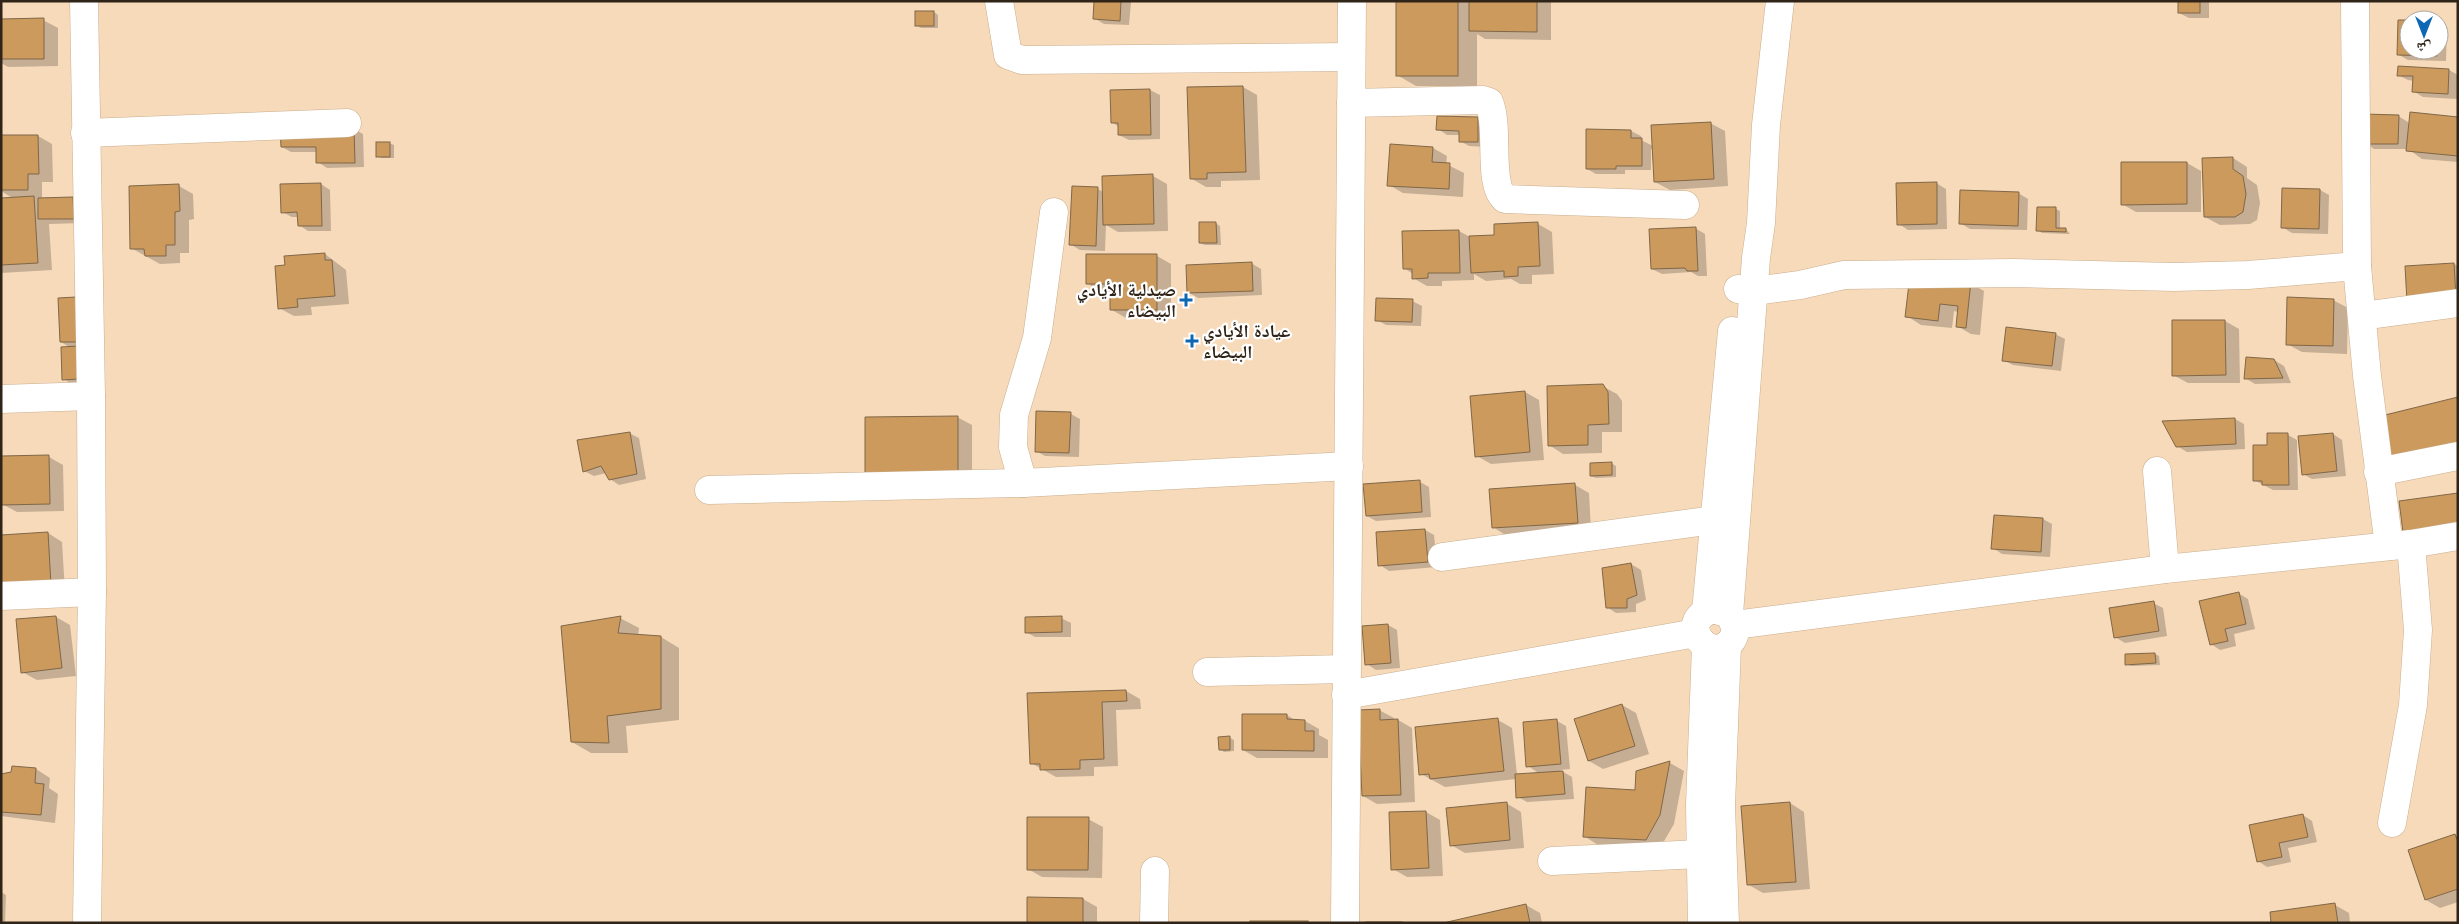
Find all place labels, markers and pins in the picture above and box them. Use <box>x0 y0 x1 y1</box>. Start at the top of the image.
place label: صيدلية الأيادي البيضاء <box>1077 277 1176 324</box>
marker: صيدلية الأيادي البيضاء <box>1180 294 1192 306</box>
place label: عيادة الأيادي البيضاء <box>1203 318 1290 365</box>
marker: عيادة الأيادي البيضاء <box>1185 334 1199 348</box>

